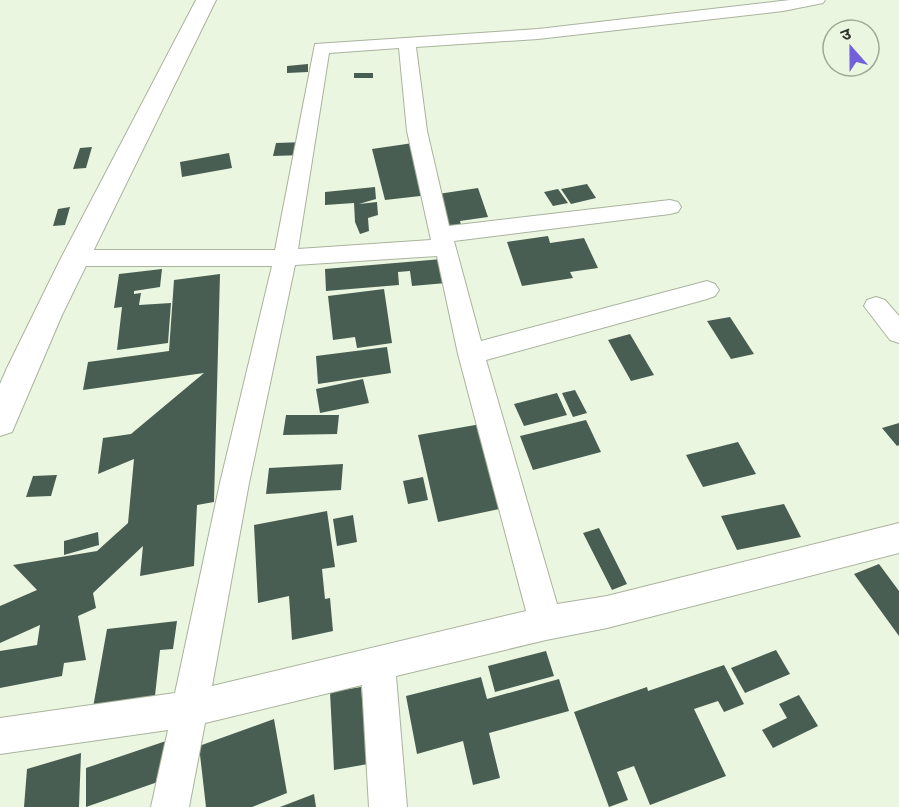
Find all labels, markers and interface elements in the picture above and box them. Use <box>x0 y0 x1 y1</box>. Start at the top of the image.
north arrow <box>821 18 881 78</box>
text: उ <box>838 24 854 45</box>

